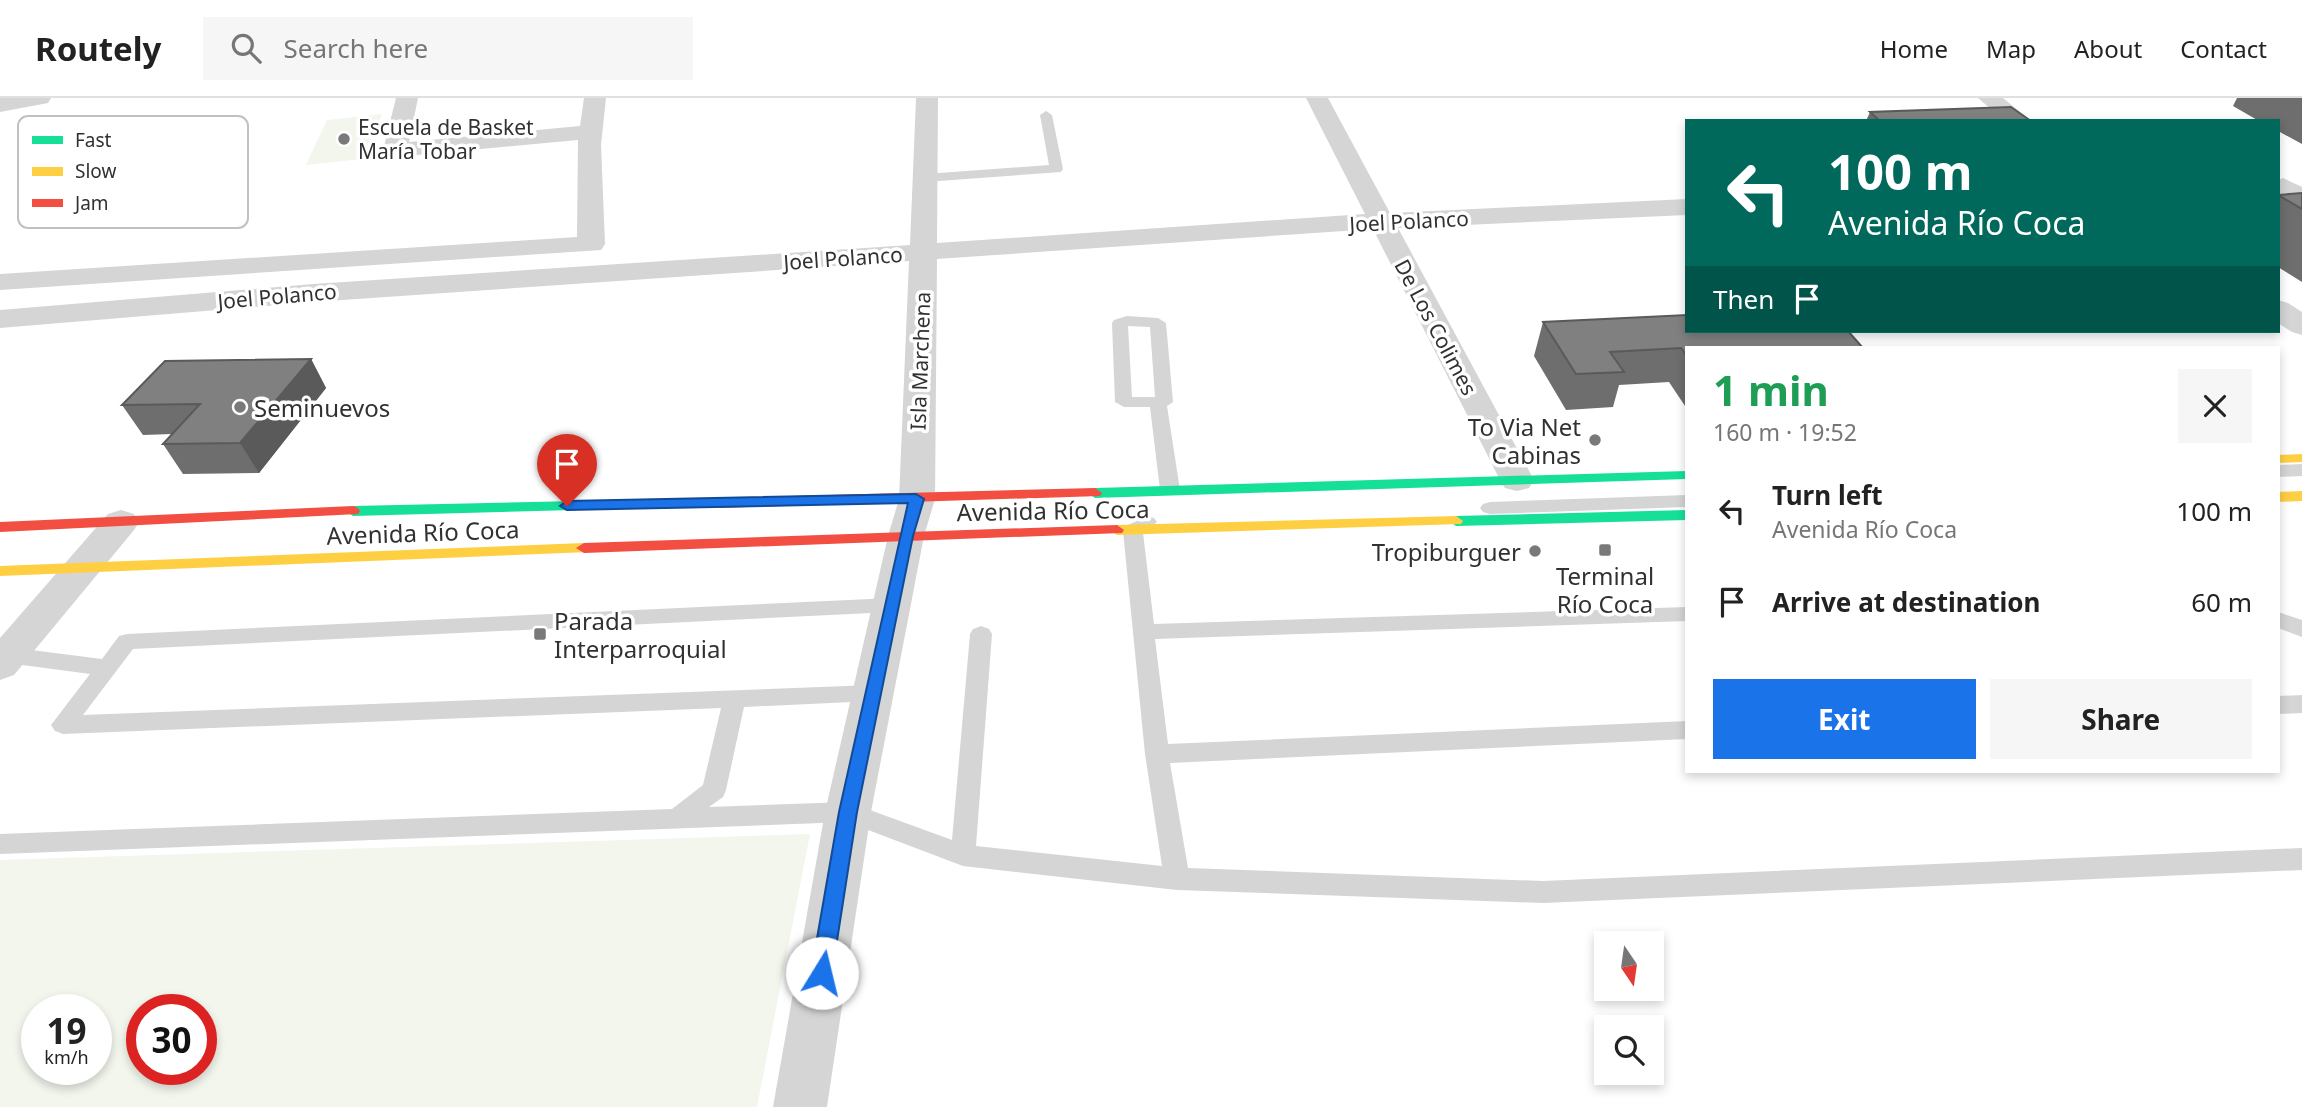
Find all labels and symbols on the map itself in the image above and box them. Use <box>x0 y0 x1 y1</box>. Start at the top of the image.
place label: Escuela de Basket María Tobar <box>358 113 534 165</box>
legend <box>18 116 248 228</box>
text: Fast <box>75 127 112 153</box>
marker: Escuela de Basket María Tobar <box>336 131 352 147</box>
text: Slow <box>75 158 116 184</box>
text: Jam <box>73 190 109 216</box>
street label: Joel Polanco <box>1347 204 1469 238</box>
street label: Joel Polanco <box>780 240 904 276</box>
street label: De Los Colimes <box>1388 254 1484 400</box>
street label: Joel Polanco <box>214 277 338 315</box>
street label: Isla Marchena <box>904 291 936 431</box>
place label: Seminuevos <box>254 391 390 424</box>
marker: Seminuevos <box>232 399 248 415</box>
place label: To Via Net Cabinas <box>1468 410 1581 471</box>
marker: To Via Net Cabinas <box>1587 432 1603 448</box>
pin <box>537 434 597 506</box>
street label: Avenida Río Coca <box>956 492 1150 528</box>
street label: Avenida Río Coca <box>326 512 520 552</box>
place label: Tropiburguer <box>1372 535 1521 568</box>
marker: Terminal Río Coca <box>1597 542 1613 558</box>
marker: Tropiburguer <box>1527 543 1543 559</box>
place label: Terminal Río Coca <box>1556 559 1654 620</box>
place label: Parada Interparroquial <box>554 604 727 665</box>
marker: Parada Interparroquial <box>532 626 548 642</box>
north arrow <box>1594 931 1664 1001</box>
position arrow <box>785 936 859 1010</box>
speed limit sign: 30 <box>126 994 217 1085</box>

